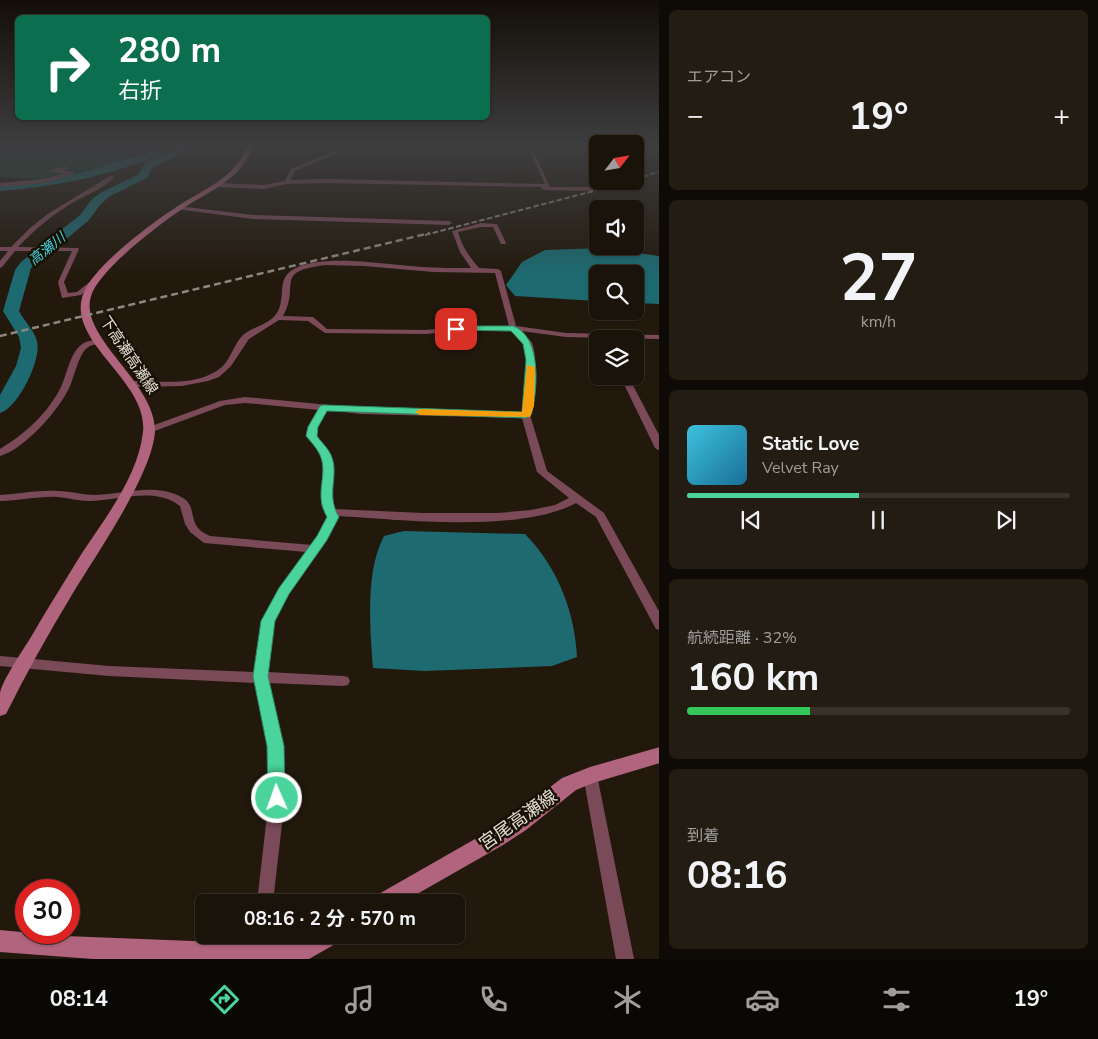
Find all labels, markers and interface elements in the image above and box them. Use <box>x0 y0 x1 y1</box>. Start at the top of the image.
text: 280 m <box>118 27 221 74</box>
icon: right <box>35 35 100 100</box>
text: エアコン <box>687 66 751 88</box>
text: 右折 <box>118 76 162 106</box>
text: 19° <box>848 91 909 142</box>
text: − <box>687 97 704 135</box>
text: + <box>1053 97 1070 135</box>
north arrow <box>589 135 644 190</box>
map controls <box>589 135 644 385</box>
button: sound <box>589 200 644 255</box>
water label: 高瀬川 <box>25 227 71 270</box>
text: 27 <box>839 234 918 323</box>
button: search <box>589 265 644 320</box>
pin <box>435 308 477 350</box>
text: km/h <box>861 311 896 333</box>
street label: 下高瀬高瀬線 <box>96 312 162 398</box>
icon: arrive <box>442 315 470 343</box>
button: layers <box>589 330 644 385</box>
text: Static Love <box>762 431 859 457</box>
text: Velvet Ray <box>762 457 839 479</box>
icon: previous <box>737 506 765 534</box>
icon: pause <box>864 506 892 534</box>
icon: next <box>992 506 1020 534</box>
text: 航続距離 · 32% <box>687 627 797 649</box>
text: 160 km <box>687 652 819 703</box>
position arrow <box>250 771 302 823</box>
street label: 宮尾高瀬線 <box>474 784 562 856</box>
text: 到着 <box>687 825 719 847</box>
text: 08:16 <box>687 850 788 901</box>
speed limit sign: 30 <box>15 879 80 944</box>
text: 08:16 · 2 分 · 570 m <box>244 906 416 932</box>
icon: directions <box>207 982 242 1017</box>
icon: music <box>342 982 377 1017</box>
icon: phone <box>476 982 511 1017</box>
icon: climate <box>610 982 645 1017</box>
icon: car <box>745 982 780 1017</box>
icon: filters <box>879 982 914 1017</box>
text: 08:14 <box>50 984 108 1014</box>
text: 19° <box>1013 984 1048 1014</box>

